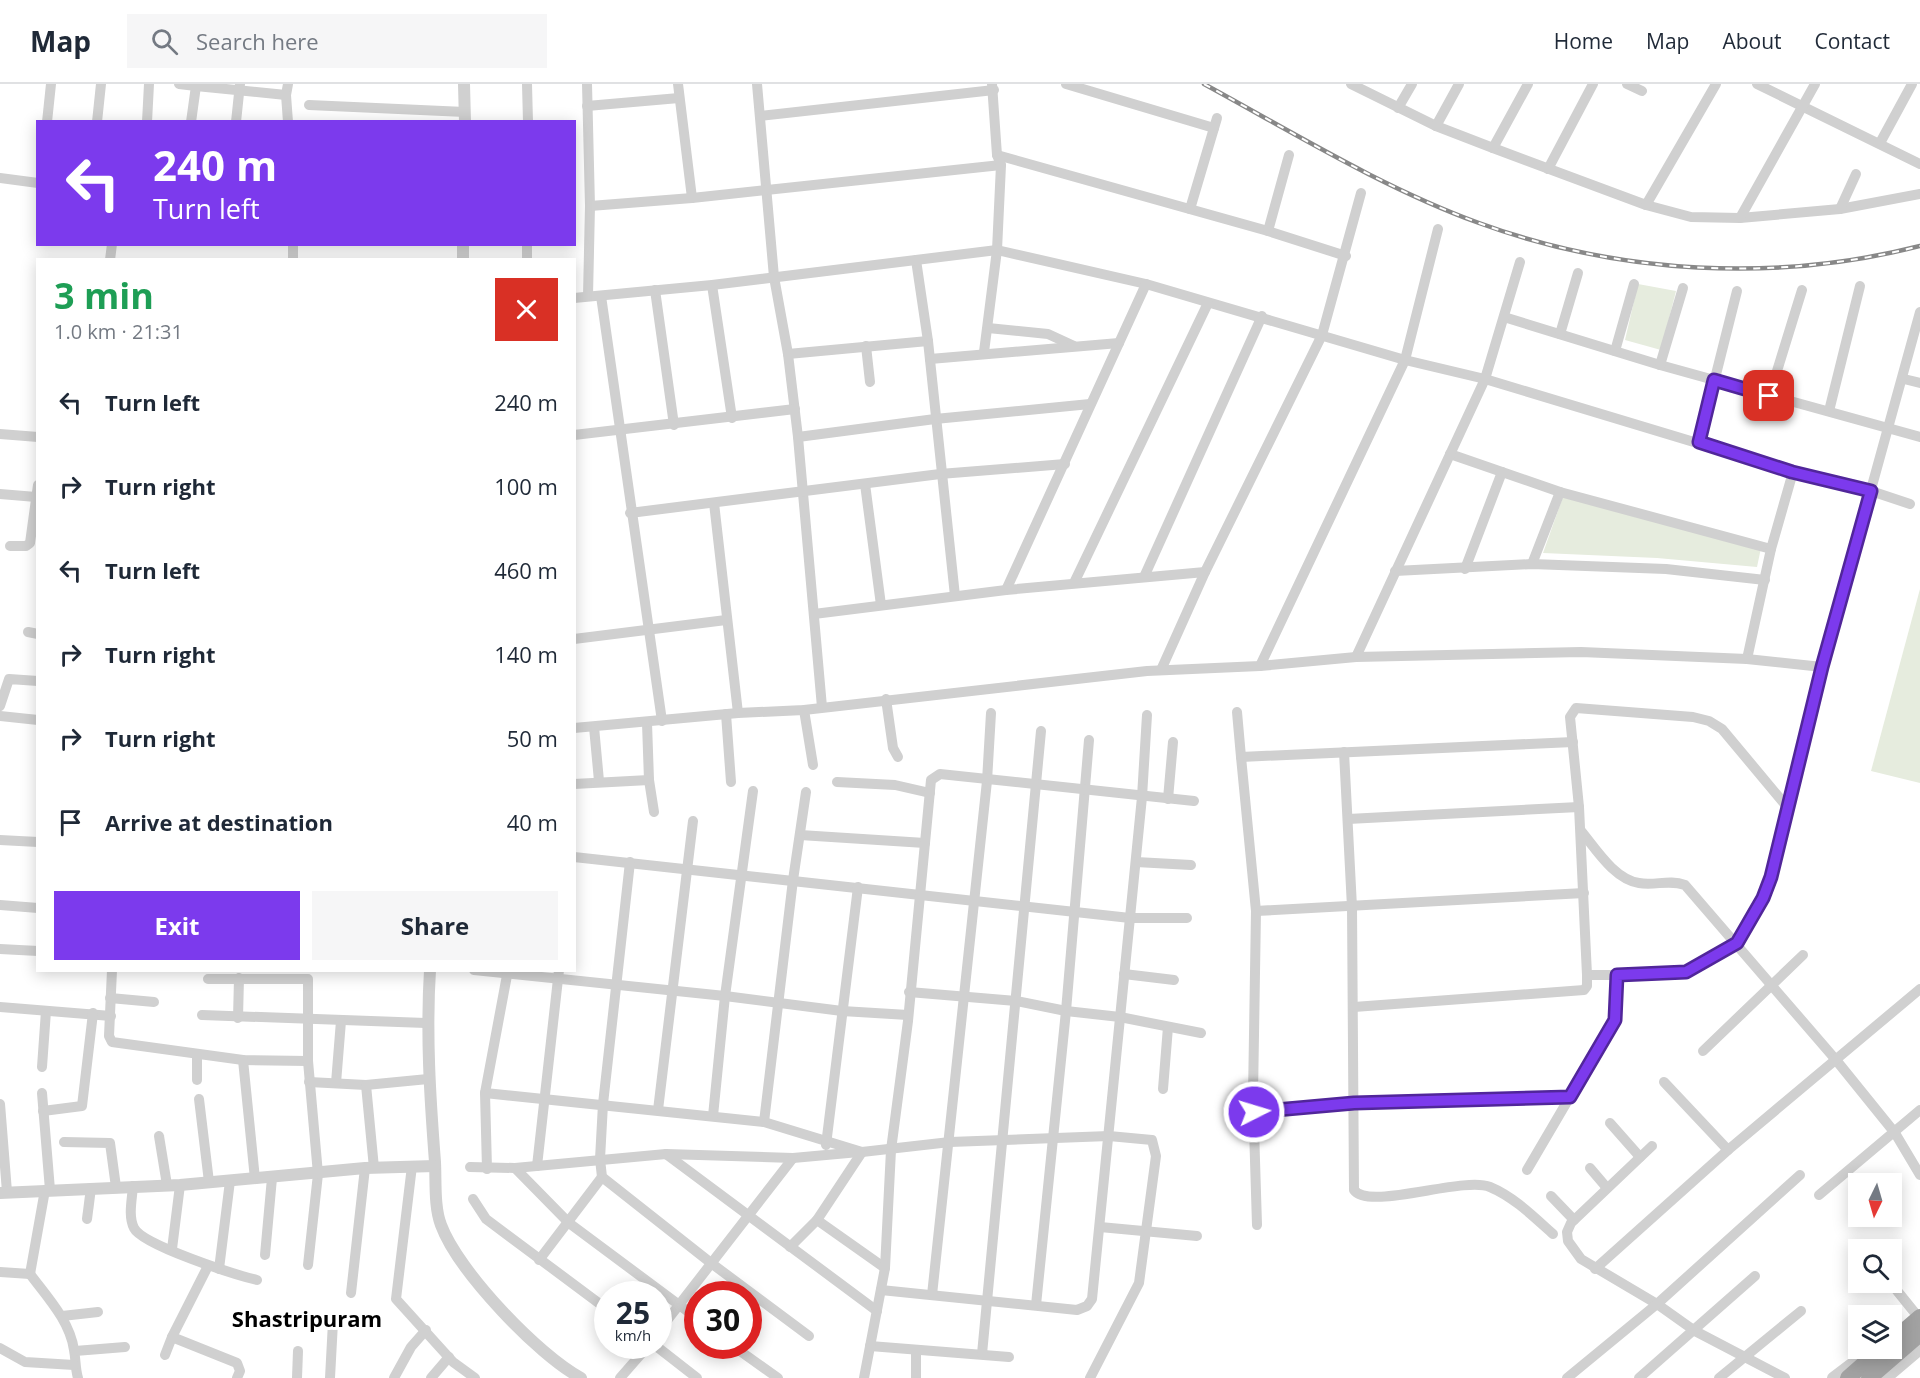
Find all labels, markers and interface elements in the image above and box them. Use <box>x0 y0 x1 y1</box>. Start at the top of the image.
search box <box>127 14 547 68</box>
text: Map <box>30 22 91 60</box>
icon: search <box>148 25 181 58</box>
text: Search here <box>196 26 319 56</box>
text: Home <box>1554 27 1613 55</box>
text: Map <box>1646 27 1689 55</box>
text: About <box>1722 27 1782 55</box>
text: Contact <box>1815 27 1890 55</box>
text: 240 m <box>153 136 277 193</box>
icon: left <box>54 144 132 222</box>
text: Turn left <box>153 190 260 227</box>
text: 3 min <box>54 271 154 320</box>
button: close <box>495 278 558 341</box>
text: 1.0 km · 21:31 <box>54 318 183 345</box>
pin <box>1743 370 1794 421</box>
icon: arrive <box>1752 379 1785 412</box>
icon: left <box>54 386 87 419</box>
text: Turn left <box>105 387 200 417</box>
text: 240 m <box>494 387 558 417</box>
icon: right <box>54 470 87 503</box>
text: Turn right <box>105 471 216 501</box>
text: 100 m <box>494 471 558 501</box>
icon: left <box>54 554 87 587</box>
text: Turn left <box>105 555 200 585</box>
text: 460 m <box>494 555 558 585</box>
icon: right <box>54 638 87 671</box>
text: Turn right <box>105 639 216 669</box>
text: 140 m <box>494 639 558 669</box>
icon: right <box>54 722 87 755</box>
text: Turn right <box>105 723 216 753</box>
text: 50 m <box>507 723 558 753</box>
icon: arrive <box>54 806 87 839</box>
text: Arrive at destination <box>105 807 333 837</box>
text: 40 m <box>507 807 558 837</box>
button: Exit <box>54 891 300 960</box>
button: Share <box>312 891 558 960</box>
position arrow <box>1222 1080 1286 1144</box>
north arrow <box>1848 1173 1902 1227</box>
map controls <box>1848 1173 1902 1359</box>
button: search <box>1848 1239 1902 1293</box>
speed limit sign: 30 <box>684 1281 762 1359</box>
text: 25 <box>616 1292 650 1333</box>
district label: Shastripuram <box>232 1303 382 1333</box>
button: layers <box>1848 1305 1902 1359</box>
text: km/h <box>615 1325 651 1345</box>

